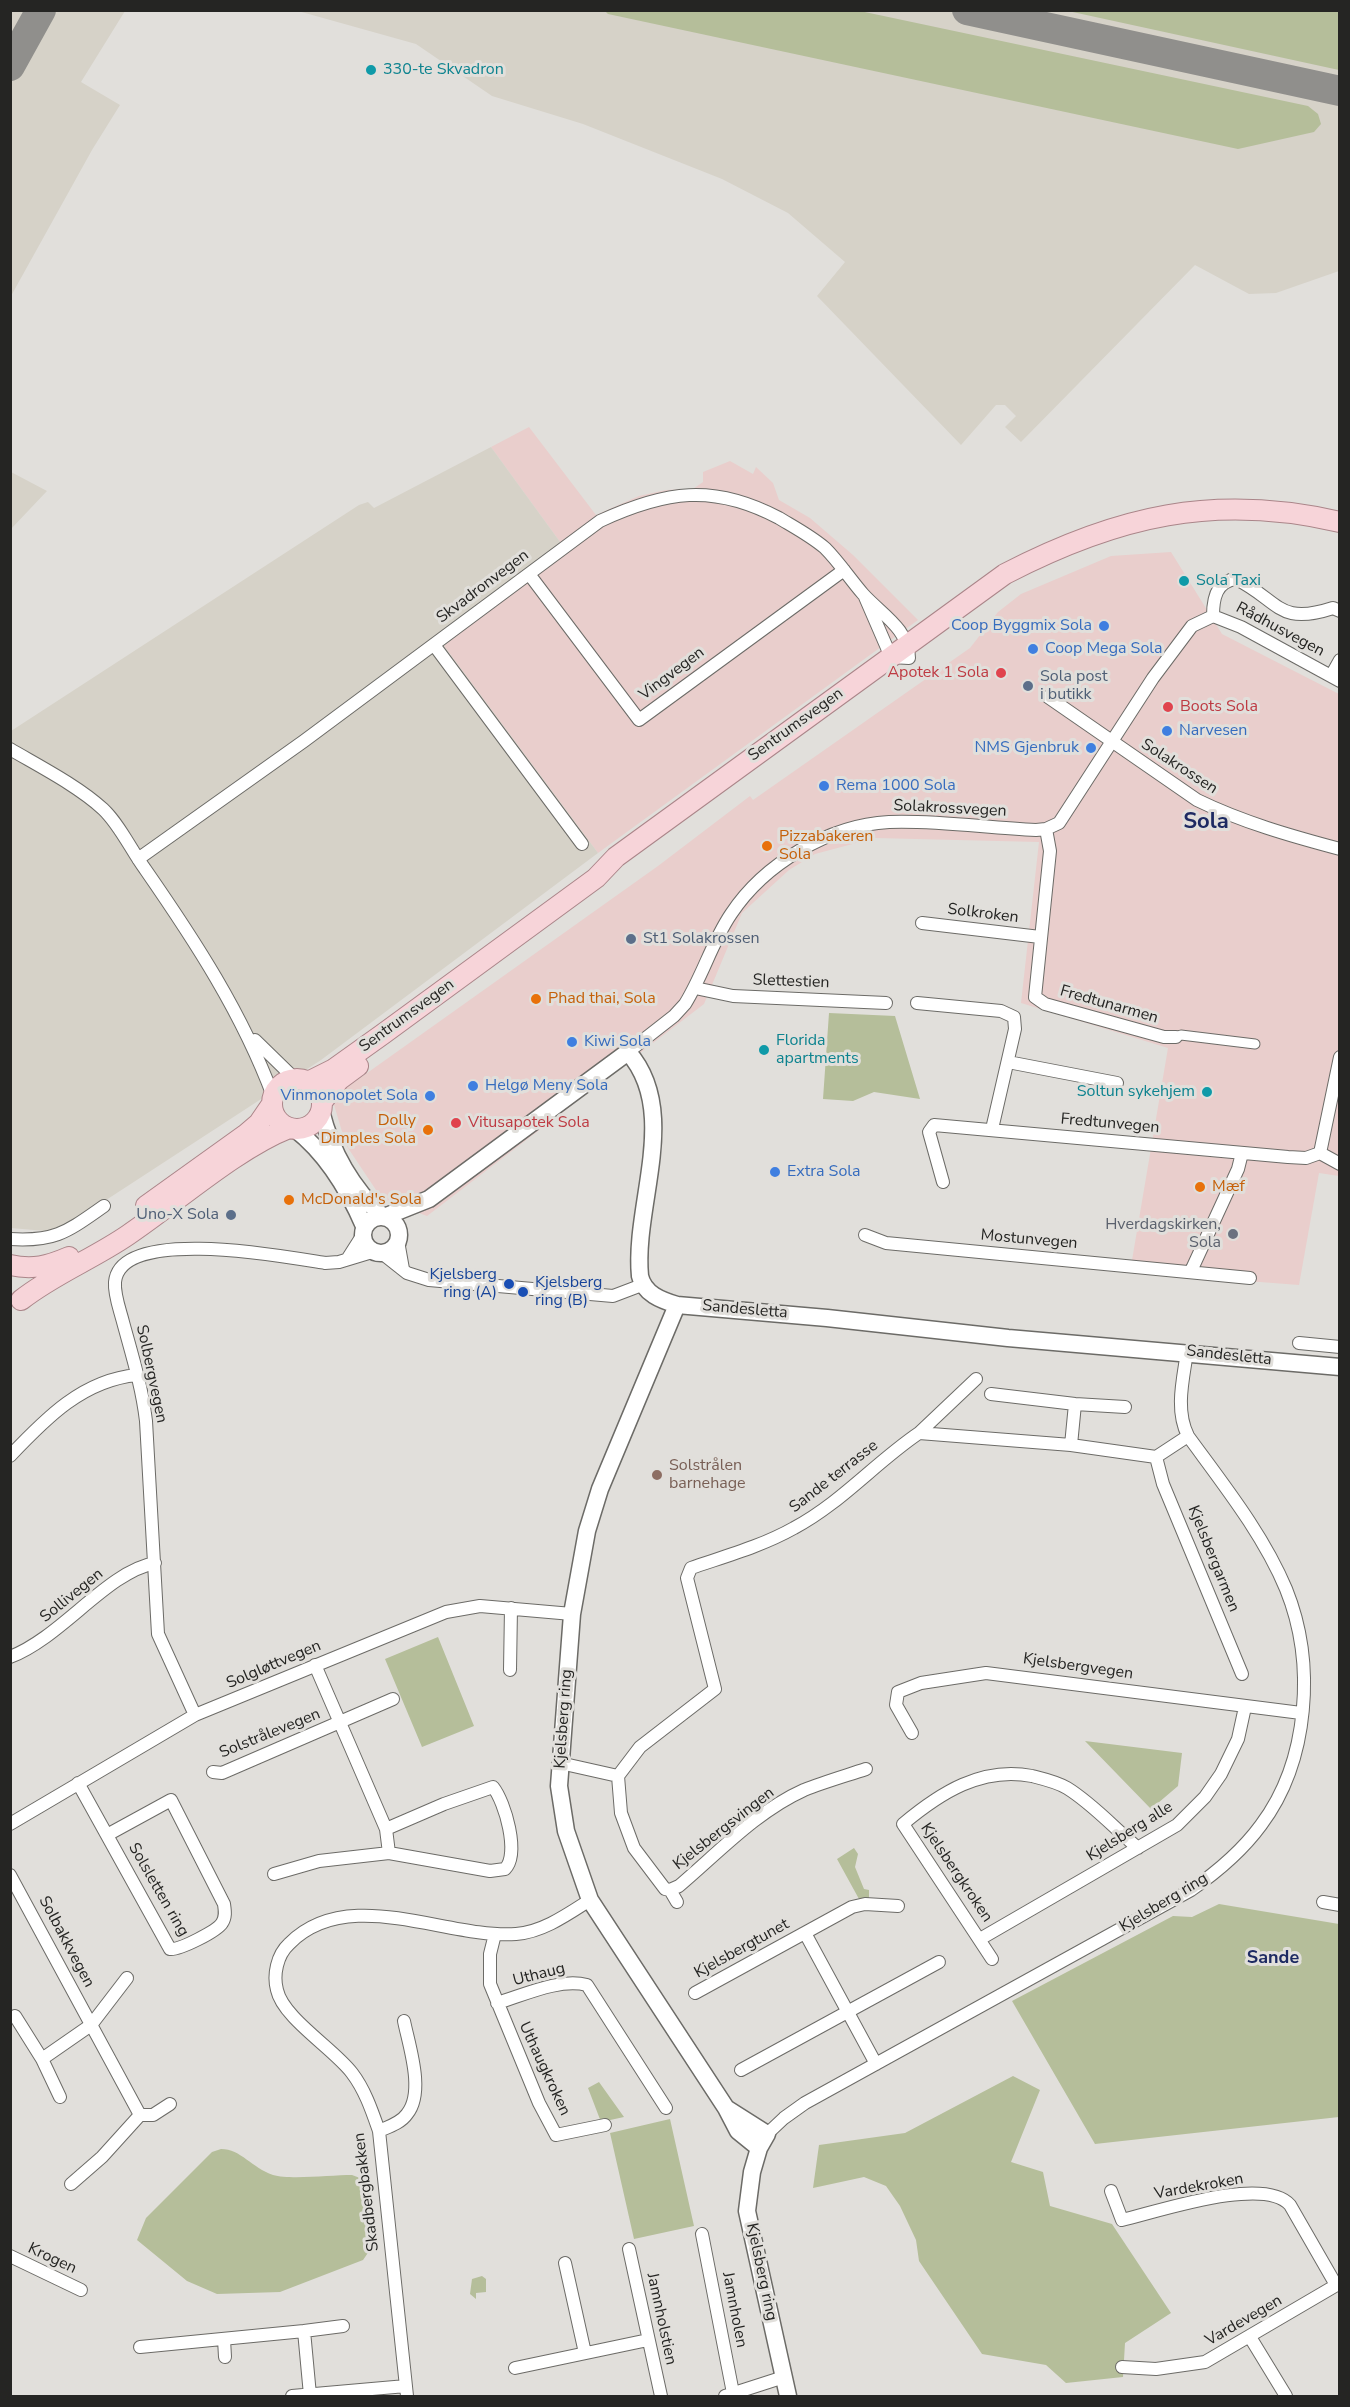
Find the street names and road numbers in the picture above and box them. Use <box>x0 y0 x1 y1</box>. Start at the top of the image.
street label: Skvadronvegen <box>433 546 533 628</box>
street label: Rådhusvegen <box>1232 599 1328 661</box>
street label: Vingvegen <box>636 643 708 705</box>
street label: Sentrumsvegen <box>745 684 847 766</box>
street label: Solakrossen <box>1137 735 1221 799</box>
street label: Solakrossvegen <box>893 796 1007 822</box>
street label: Solkroken <box>946 900 1020 928</box>
street label: Slettestien <box>752 971 830 993</box>
street label: Sentrumsvegen <box>356 975 458 1057</box>
street label: Fredtunarmen <box>1058 982 1160 1028</box>
street label: Fredtunvegen <box>1060 1110 1160 1138</box>
street label: Mostunvegen <box>980 1226 1078 1254</box>
street label: Sandesletta <box>702 1297 788 1323</box>
street label: Solbergvegen <box>131 1323 171 1425</box>
street label: Sandesletta <box>1185 1342 1273 1370</box>
street label: Sande terrasse <box>786 1436 882 1518</box>
street label: Kjelsbergarmen <box>1183 1503 1243 1615</box>
street label: Sollivegen <box>37 1565 107 1627</box>
street label: Solgløttvegen <box>224 1636 324 1694</box>
street label: Kjelsbergvegen <box>1022 1650 1134 1684</box>
street label: Kjelsberg ring <box>551 1669 577 1769</box>
street label: Solstrålevegen <box>217 1705 323 1763</box>
street label: Kjelsbergsvingen <box>670 1784 778 1874</box>
street label: Kjelsberg alle <box>1083 1798 1177 1866</box>
street label: Kjelsbergkroken <box>916 1820 996 1926</box>
street label: Solsletten ring <box>123 1840 193 1940</box>
street label: Kjelsberg ring <box>1116 1869 1212 1937</box>
street label: Solbakkvegen <box>34 1893 98 1991</box>
street label: Kjelsbergtunet <box>691 1915 793 1983</box>
street label: Uthaug <box>511 1959 567 1991</box>
street label: Uthaugkroken <box>514 2019 574 2119</box>
street label: Skadbergbakken <box>350 2131 384 2253</box>
street label: Vardekroken <box>1153 2170 1245 2204</box>
street label: Kjelsberg ring <box>741 2221 781 2323</box>
street label: Krogen <box>25 2239 79 2279</box>
street label: Jamnholstien <box>642 2271 680 2367</box>
street label: Jamnholen <box>717 2271 751 2349</box>
street label: Vardevegen <box>1202 2291 1286 2351</box>

